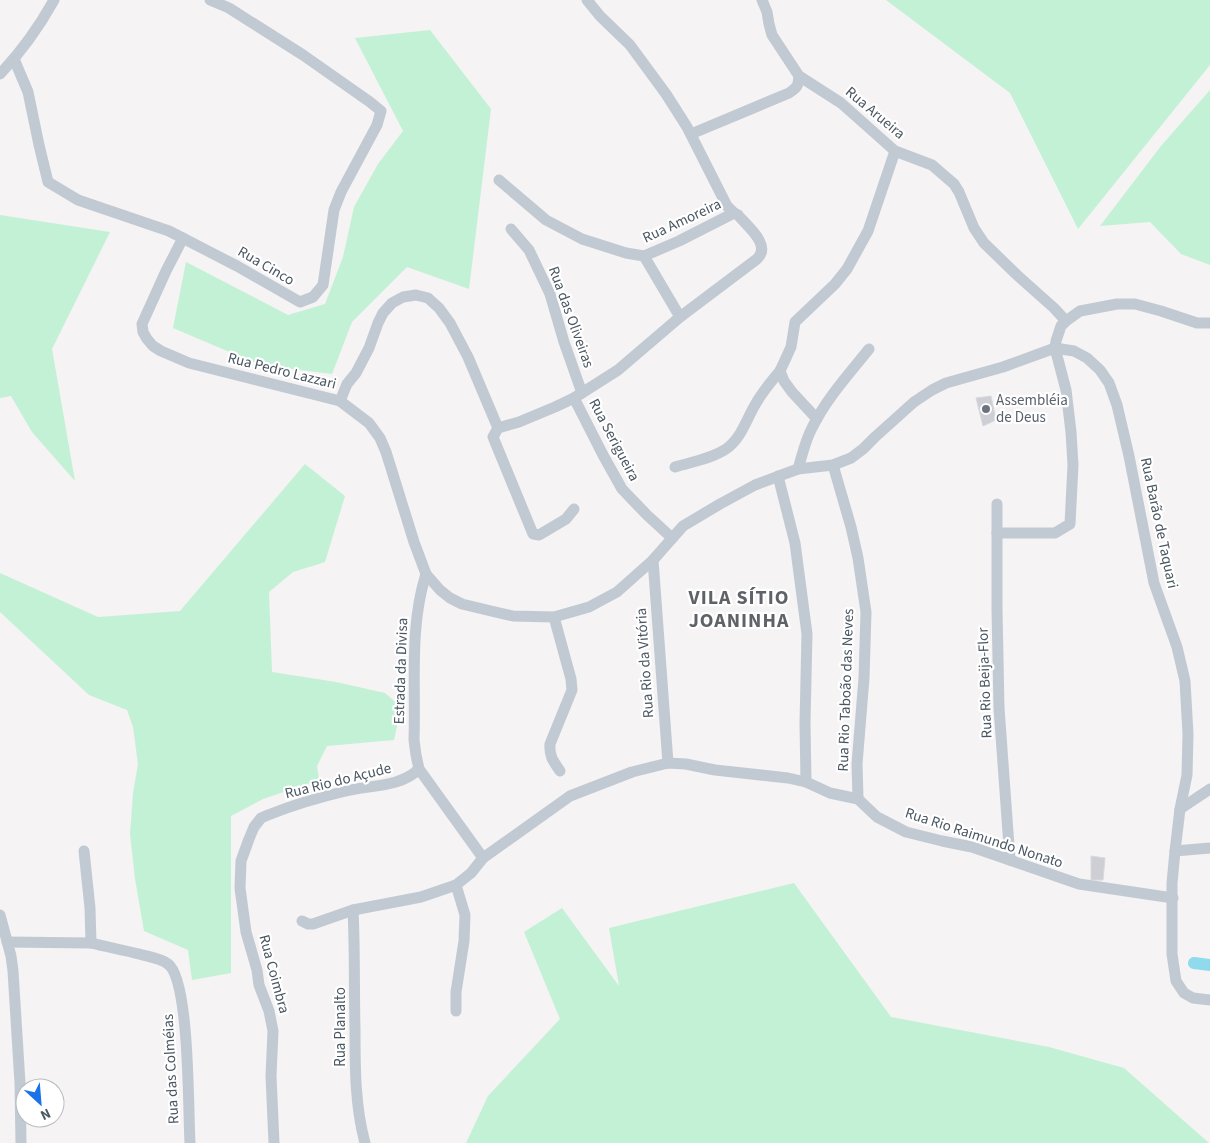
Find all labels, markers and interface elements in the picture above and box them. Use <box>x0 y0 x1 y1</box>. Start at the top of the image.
street label: Rua Arueira <box>841 82 909 144</box>
street label: Rua Amoreira <box>639 194 725 248</box>
street label: Rua Cinco <box>234 241 298 291</box>
street label: Rua das Oliveiras <box>543 263 599 371</box>
street label: Rua Pedro Lazzari <box>226 347 338 395</box>
place label: Assembléia de Deus <box>996 390 1068 428</box>
street label: Rua Serigueira <box>583 395 645 485</box>
marker: Assembléia de Deus <box>980 403 992 415</box>
street label: Rua Barão de Taquari <box>1135 456 1183 590</box>
district label: VILA SÍTIO JOANINHA <box>688 584 789 635</box>
street label: Rua Rio da Vitória <box>631 607 659 719</box>
street label: Rua Rio Taboão das Neves <box>833 608 859 772</box>
street label: Estrada da Divisa <box>389 617 413 725</box>
street label: Rua Rio Beija-Flor <box>973 626 997 739</box>
street label: Rua Rio do Açude <box>283 758 393 804</box>
street label: Rua Rio Raimundo Nonato <box>902 803 1066 873</box>
street label: Rua Coimbra <box>253 932 295 1016</box>
street label: Rua Planalto <box>330 987 351 1067</box>
street label: Rua das Colméias <box>158 1013 184 1125</box>
north arrow <box>15 1078 65 1128</box>
text: N <box>37 1103 54 1125</box>

